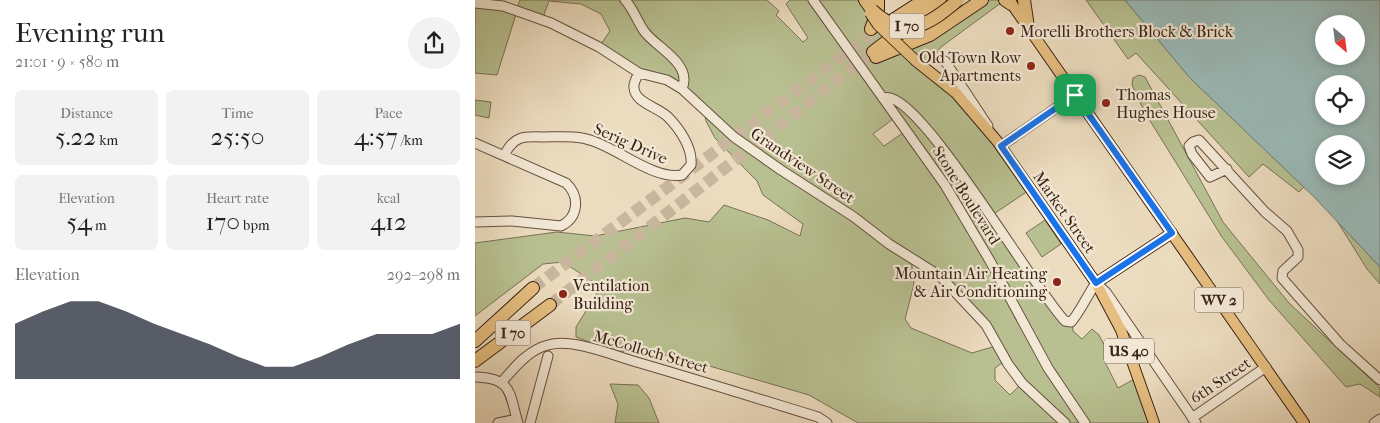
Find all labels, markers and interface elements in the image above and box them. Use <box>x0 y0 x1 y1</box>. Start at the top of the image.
road number: I 70 <box>889 14 925 38</box>
north arrow <box>1315 15 1365 65</box>
map controls <box>1315 15 1365 185</box>
text: Evening run <box>15 16 165 49</box>
button: share <box>408 17 460 69</box>
place label: Morelli Brothers Block & Brick <box>1020 22 1234 41</box>
marker: Morelli Brothers Block & Brick <box>1004 25 1016 37</box>
place label: Old Town Row Apartments <box>919 48 1022 85</box>
text: 21:01 · 9 × 580 m <box>15 52 119 71</box>
marker: Old Town Row Apartments <box>1025 60 1037 72</box>
pin <box>1054 74 1096 116</box>
button: locate <box>1315 75 1365 125</box>
icon: arrive <box>1061 81 1089 109</box>
place label: Thomas Hughes House <box>1116 85 1216 122</box>
marker: Thomas Hughes House <box>1100 97 1112 109</box>
text: Distance <box>60 105 113 122</box>
text: Time <box>222 105 253 122</box>
text: Pace <box>375 105 402 122</box>
street label: Serig Drive <box>591 119 671 168</box>
text: 5.22 <box>55 122 96 151</box>
text: 25:50 <box>210 122 265 151</box>
text: 4:57 <box>354 122 398 151</box>
street label: Grandview Street <box>747 124 859 207</box>
text: km <box>96 132 118 149</box>
text: /km <box>398 132 423 149</box>
button: layers <box>1315 135 1365 185</box>
street label: Stone Boulevard <box>929 142 1005 248</box>
street label: Market Street <box>1029 168 1100 257</box>
text: Elevation <box>58 190 115 207</box>
text: Heart rate <box>206 190 269 207</box>
text: kcal <box>377 190 400 207</box>
text: 54 <box>66 207 92 236</box>
text: 170 <box>205 207 240 236</box>
text: 412 <box>370 207 407 236</box>
text: m <box>92 217 107 234</box>
text: bpm <box>240 217 270 234</box>
place label: Mountain Air Heating & Air Conditioning <box>894 264 1047 301</box>
text: Elevation <box>15 265 80 284</box>
text: 292–298 m <box>387 265 460 284</box>
place label: Ventilation Building <box>572 276 650 313</box>
marker: Mountain Air Heating & Air Conditioning <box>1051 276 1063 288</box>
marker: Ventilation Building <box>557 288 569 300</box>
road number: WV 2 <box>1195 288 1243 312</box>
road number: I 70 <box>495 320 531 346</box>
street label: McColloch Street <box>591 326 711 377</box>
road number: US 40 <box>1104 338 1154 364</box>
street label: 6th Street <box>1186 353 1254 408</box>

